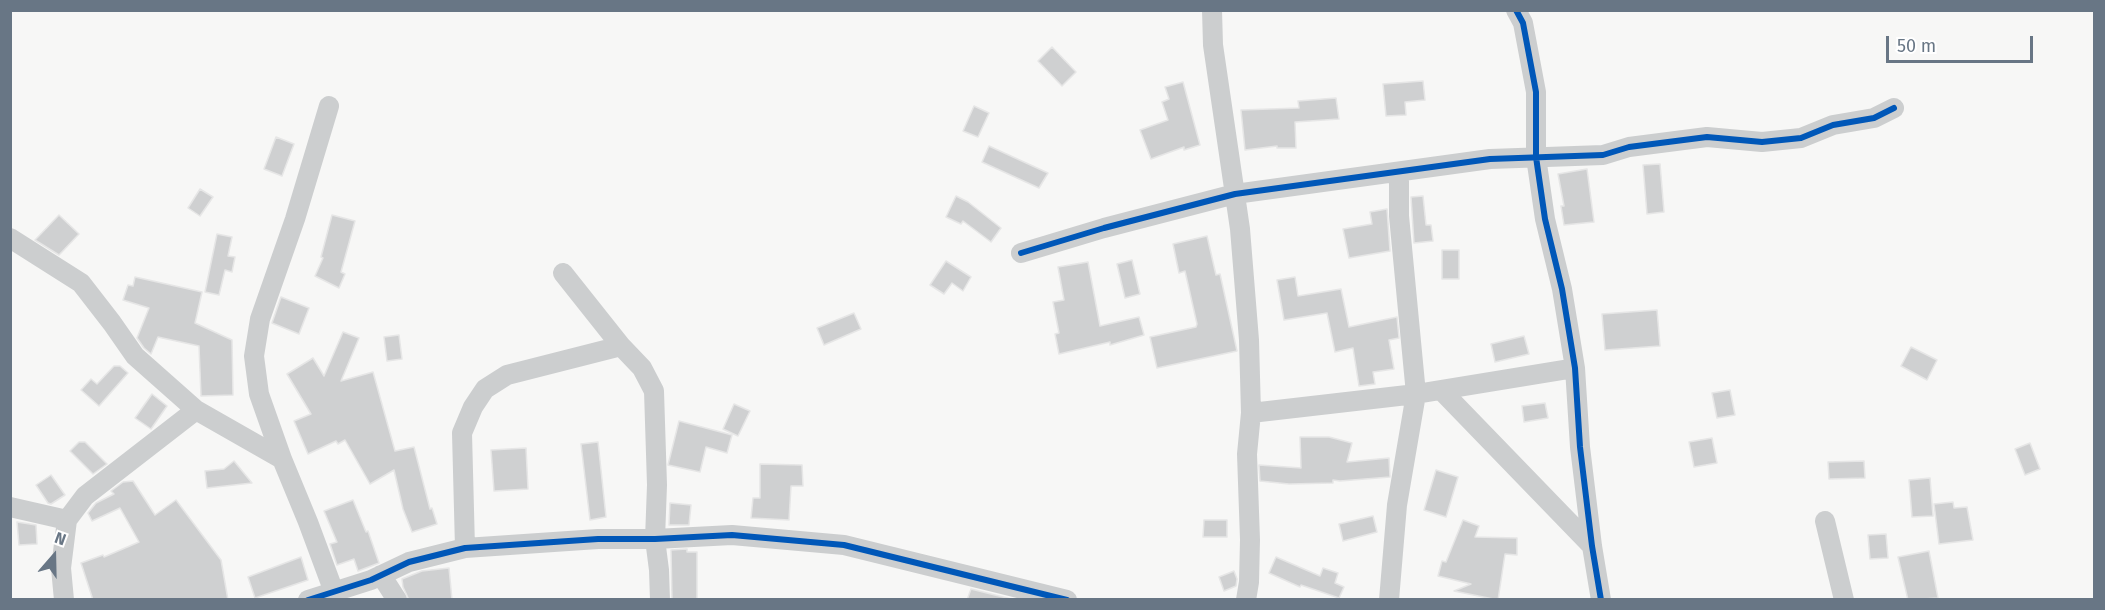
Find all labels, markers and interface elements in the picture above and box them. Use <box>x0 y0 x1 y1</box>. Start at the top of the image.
scale bar <box>1889 24 2036 62</box>
text: 50 m <box>1897 35 1936 57</box>
north arrow <box>24 526 84 586</box>
text: N <box>52 528 69 549</box>

